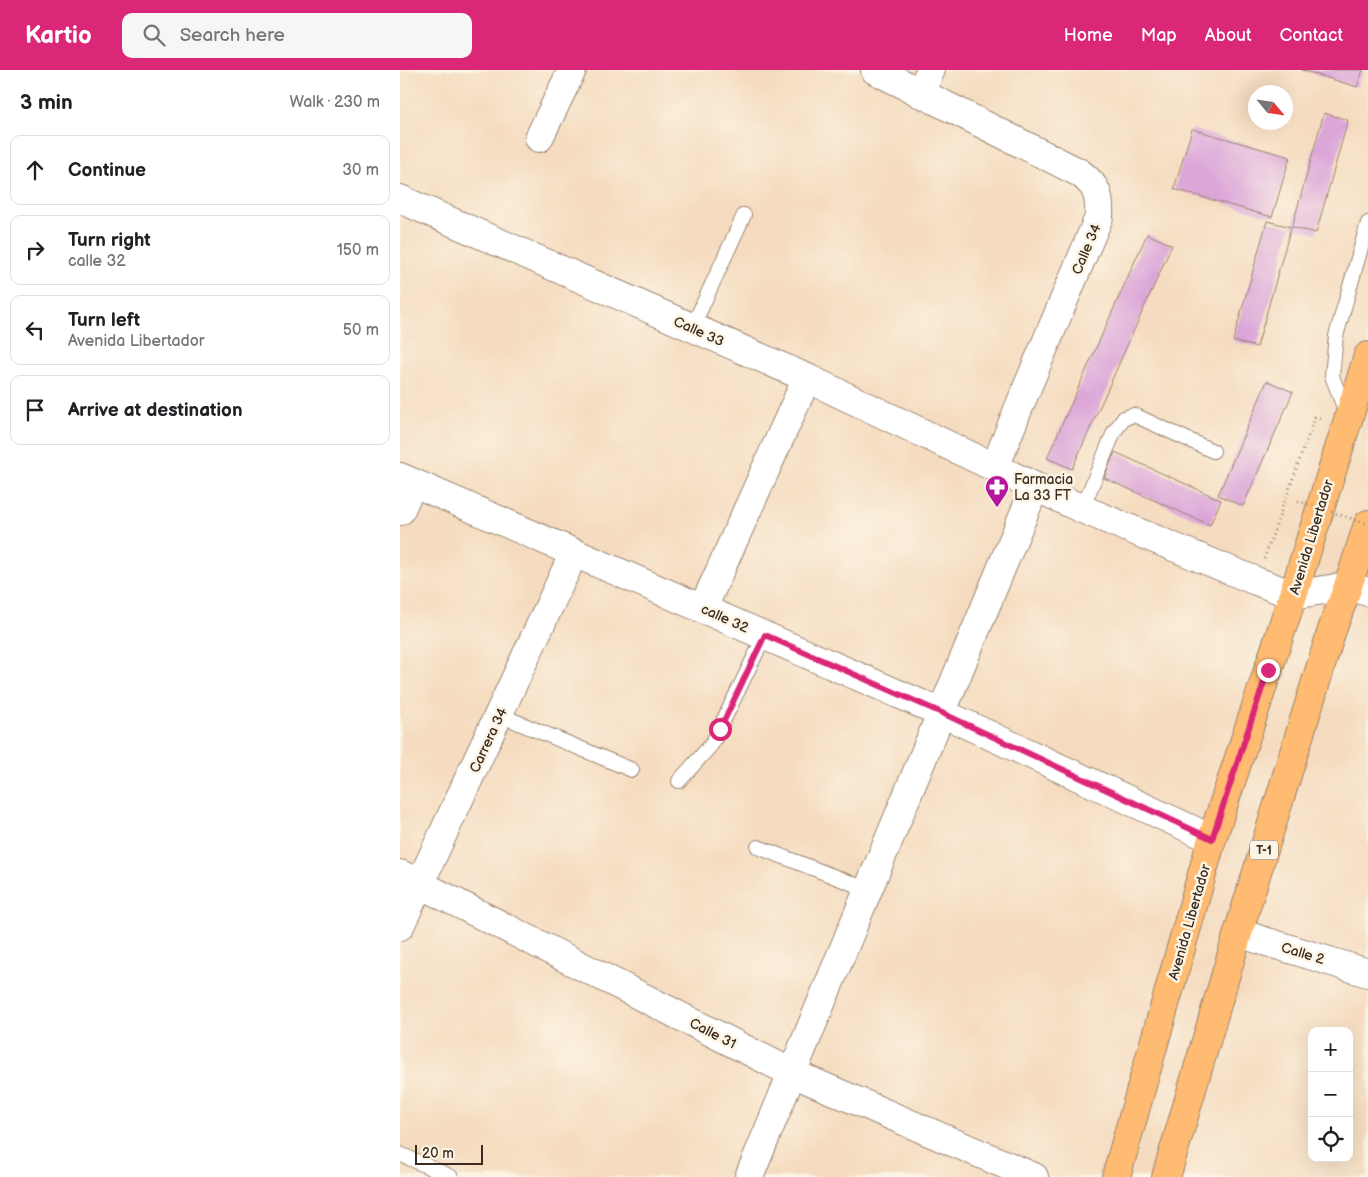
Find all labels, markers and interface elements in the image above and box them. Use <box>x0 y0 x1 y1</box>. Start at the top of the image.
search box <box>122 13 472 58</box>
text: Kartio <box>25 21 92 50</box>
icon: search <box>140 21 168 49</box>
text: Search here <box>180 24 285 47</box>
text: Home <box>1064 25 1113 46</box>
text: Map <box>1141 25 1177 46</box>
text: About <box>1205 25 1252 46</box>
text: Contact <box>1280 25 1343 46</box>
north arrow <box>1248 85 1293 130</box>
text: 3 min <box>20 90 73 115</box>
text: Walk · 230 m <box>290 93 380 112</box>
icon: ahead <box>21 156 49 184</box>
text: Continue <box>68 159 146 182</box>
text: 30 m <box>342 161 379 180</box>
street label: Calle 34 <box>1068 221 1105 277</box>
text: Turn right <box>68 229 151 252</box>
icon: right <box>21 236 49 264</box>
text: 150 m <box>337 241 379 260</box>
text: calle 32 <box>68 252 126 271</box>
text: Turn left <box>68 309 140 332</box>
street label: Calle 33 <box>671 313 727 350</box>
icon: left <box>21 316 49 344</box>
text: 50 m <box>343 321 379 340</box>
text: Avenida Libertador <box>68 332 205 351</box>
icon: arrive <box>21 396 49 424</box>
text: Arrive at destination <box>68 399 243 422</box>
place label: Farmacia La 33 FT <box>1014 471 1073 504</box>
pharmacy icon: Farmacia La 33 FT <box>984 474 1010 508</box>
street label: Avenida Libertador <box>1286 477 1337 597</box>
street label: calle 32 <box>698 600 752 637</box>
route end <box>1257 659 1280 682</box>
street label: Carrera 34 <box>466 705 511 775</box>
route start <box>709 718 732 741</box>
road number: T-1 <box>1250 840 1278 860</box>
street label: Avenida Libertador <box>1165 861 1214 982</box>
street label: Calle 2 <box>1279 939 1327 968</box>
street label: Calle 31 <box>687 1014 739 1052</box>
map controls <box>1308 1027 1353 1162</box>
button: + <box>1308 1027 1353 1072</box>
button: − <box>1308 1072 1353 1117</box>
button: locate <box>1308 1117 1353 1162</box>
scale bar <box>415 1142 482 1165</box>
text: 20 m <box>422 1145 454 1162</box>

